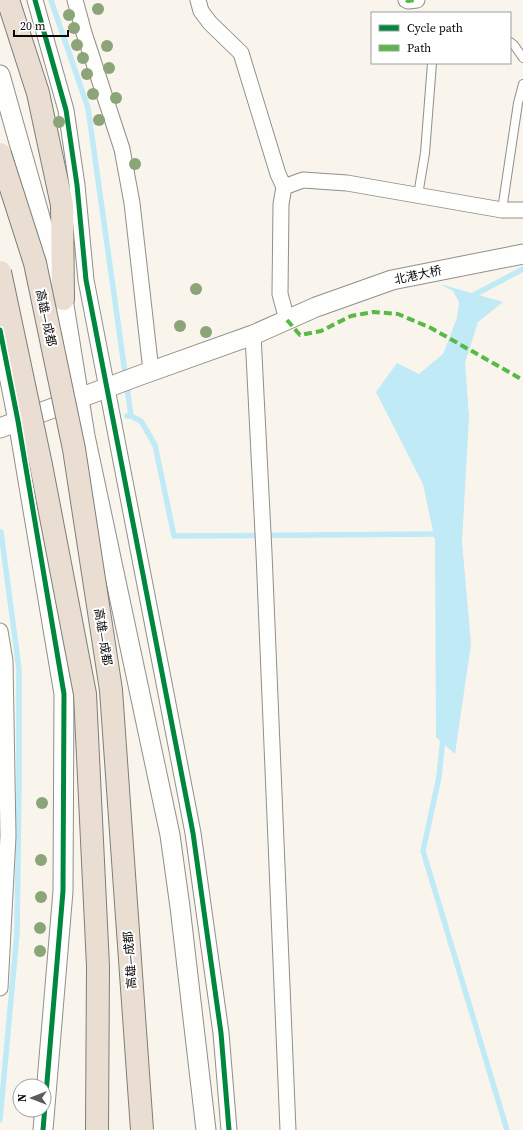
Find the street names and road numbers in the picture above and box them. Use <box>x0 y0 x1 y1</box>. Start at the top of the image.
street label: 北港大桥 <box>393 262 443 288</box>
street label: 高雄—成都 <box>32 288 60 348</box>
street label: 高雄—成都 <box>91 607 115 667</box>
street label: 高雄—成都 <box>120 931 140 989</box>

